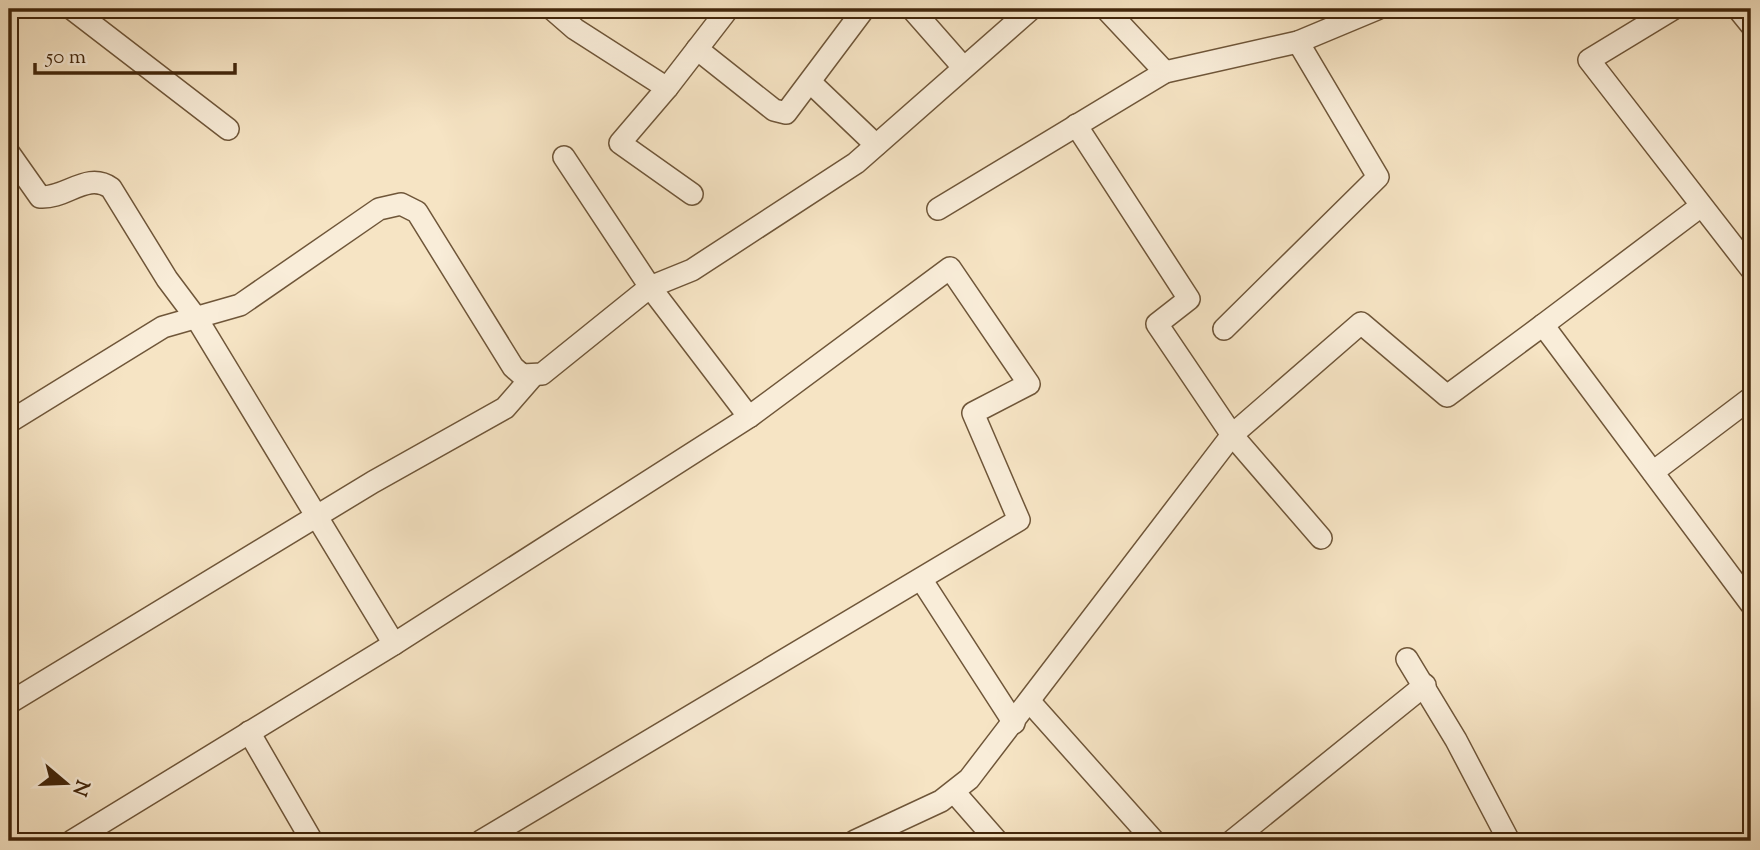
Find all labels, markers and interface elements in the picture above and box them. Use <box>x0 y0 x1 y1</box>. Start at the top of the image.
scale bar <box>35 32 234 76</box>
text: 50 m <box>45 43 86 73</box>
north arrow <box>32 748 102 818</box>
text: N <box>64 776 95 799</box>

